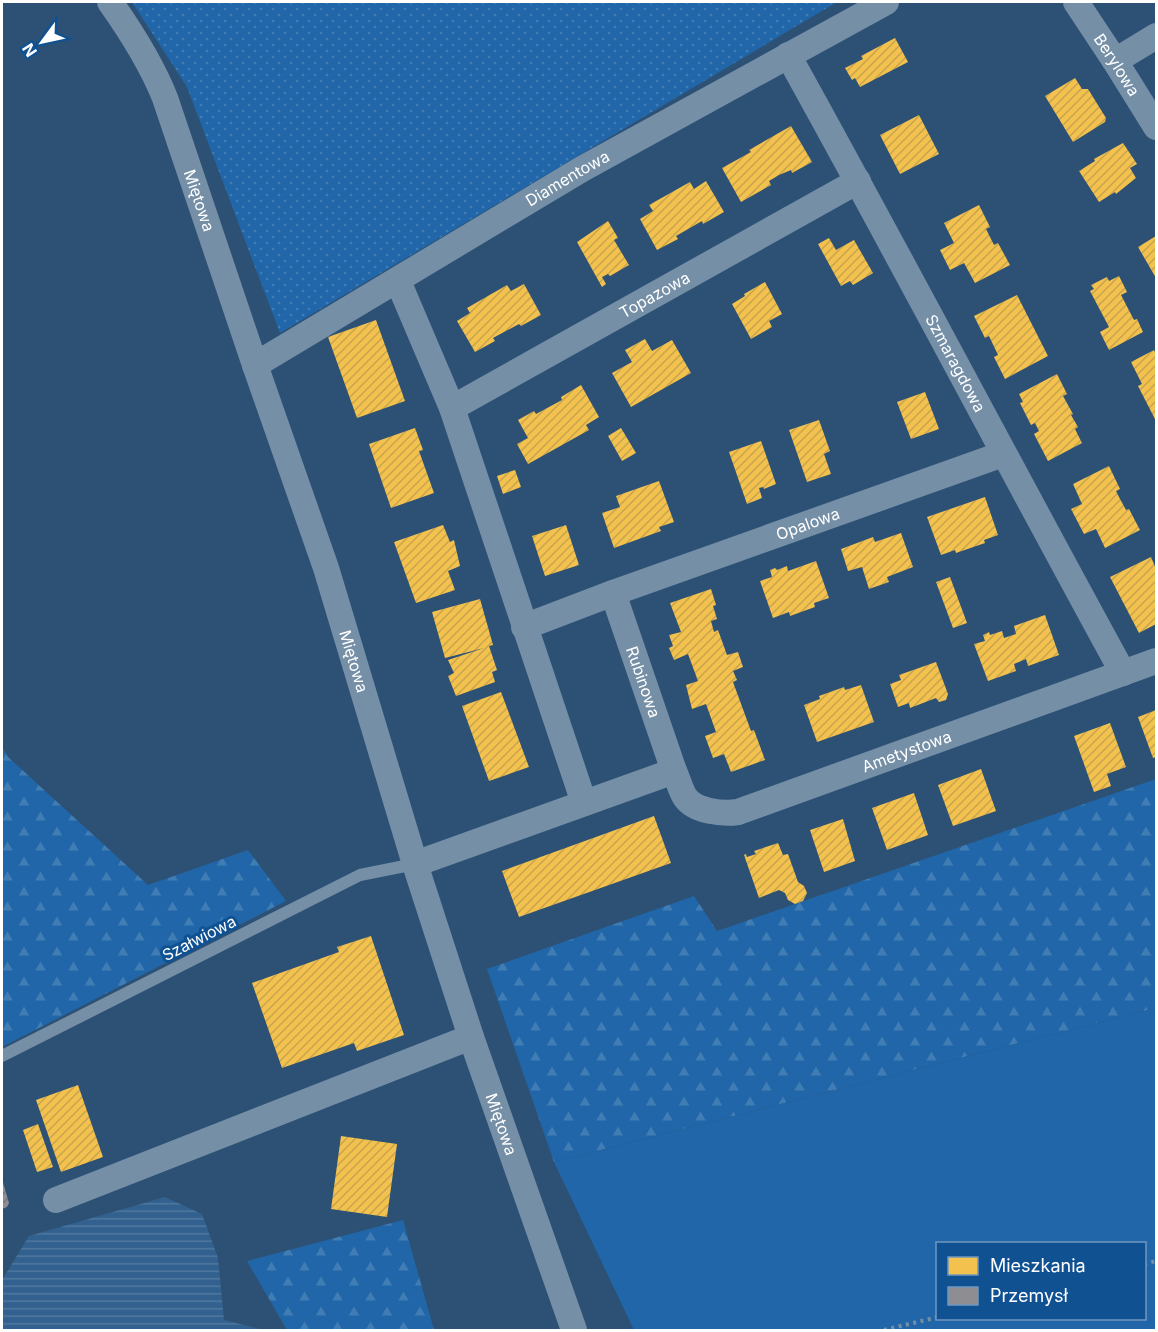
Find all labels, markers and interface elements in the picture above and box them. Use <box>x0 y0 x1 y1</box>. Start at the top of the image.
north arrow <box>12 12 72 72</box>
street label: Berylowa <box>1090 30 1144 100</box>
text: N <box>18 40 41 61</box>
street label: Diamentowa <box>522 146 613 211</box>
street label: Miętowa <box>180 167 219 234</box>
street label: Topazowa <box>616 267 693 322</box>
street label: Szmaragdowa <box>921 311 990 416</box>
street label: Opalowa <box>773 503 842 544</box>
street label: Miętowa <box>335 628 373 695</box>
street label: Rubinowa <box>622 644 665 720</box>
street label: Ametystowa <box>859 726 954 776</box>
street label: Szałwiowa <box>159 911 239 965</box>
street label: Miętowa <box>482 1091 522 1158</box>
legend <box>936 1242 1146 1320</box>
text: Mieszkania <box>990 1255 1086 1276</box>
text: Przemysł <box>990 1285 1069 1306</box>

